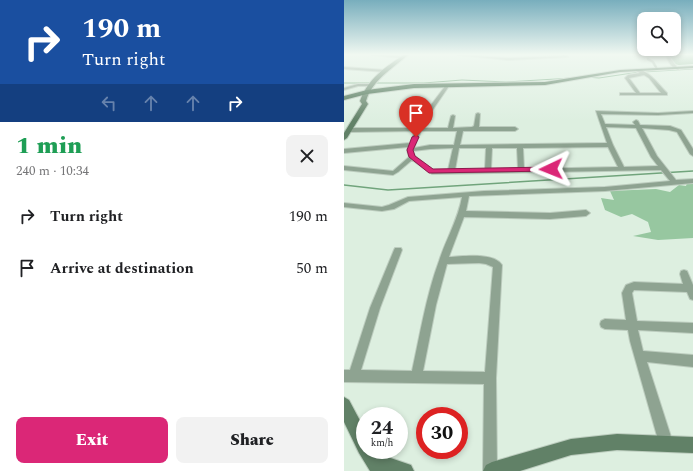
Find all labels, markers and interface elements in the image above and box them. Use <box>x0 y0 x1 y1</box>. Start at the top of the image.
text: 190 m <box>82 7 161 50</box>
map controls <box>637 12 681 56</box>
button: search <box>637 12 681 56</box>
icon: right <box>16 16 68 68</box>
text: Turn right <box>82 46 165 73</box>
icon: left <box>98 92 120 114</box>
icon: ahead <box>140 92 162 114</box>
icon: ahead <box>182 92 204 114</box>
icon: right <box>224 92 246 114</box>
pin <box>399 96 433 137</box>
icon: arrive <box>405 102 427 124</box>
text: 1 min <box>16 128 82 164</box>
button: close <box>286 135 328 177</box>
position arrow <box>530 148 572 190</box>
text: 240 m · 10:34 <box>16 161 89 181</box>
icon: right <box>16 205 38 227</box>
text: Turn right <box>50 205 123 228</box>
text: 190 m <box>289 205 328 228</box>
icon: arrive <box>16 257 38 279</box>
text: Arrive at destination <box>50 257 194 280</box>
text: 50 m <box>296 257 328 280</box>
speed limit sign: 30 <box>416 407 468 459</box>
text: 24 <box>371 413 393 443</box>
button: Exit <box>16 417 168 463</box>
button: Share <box>176 417 328 463</box>
text: km/h <box>371 435 393 451</box>

